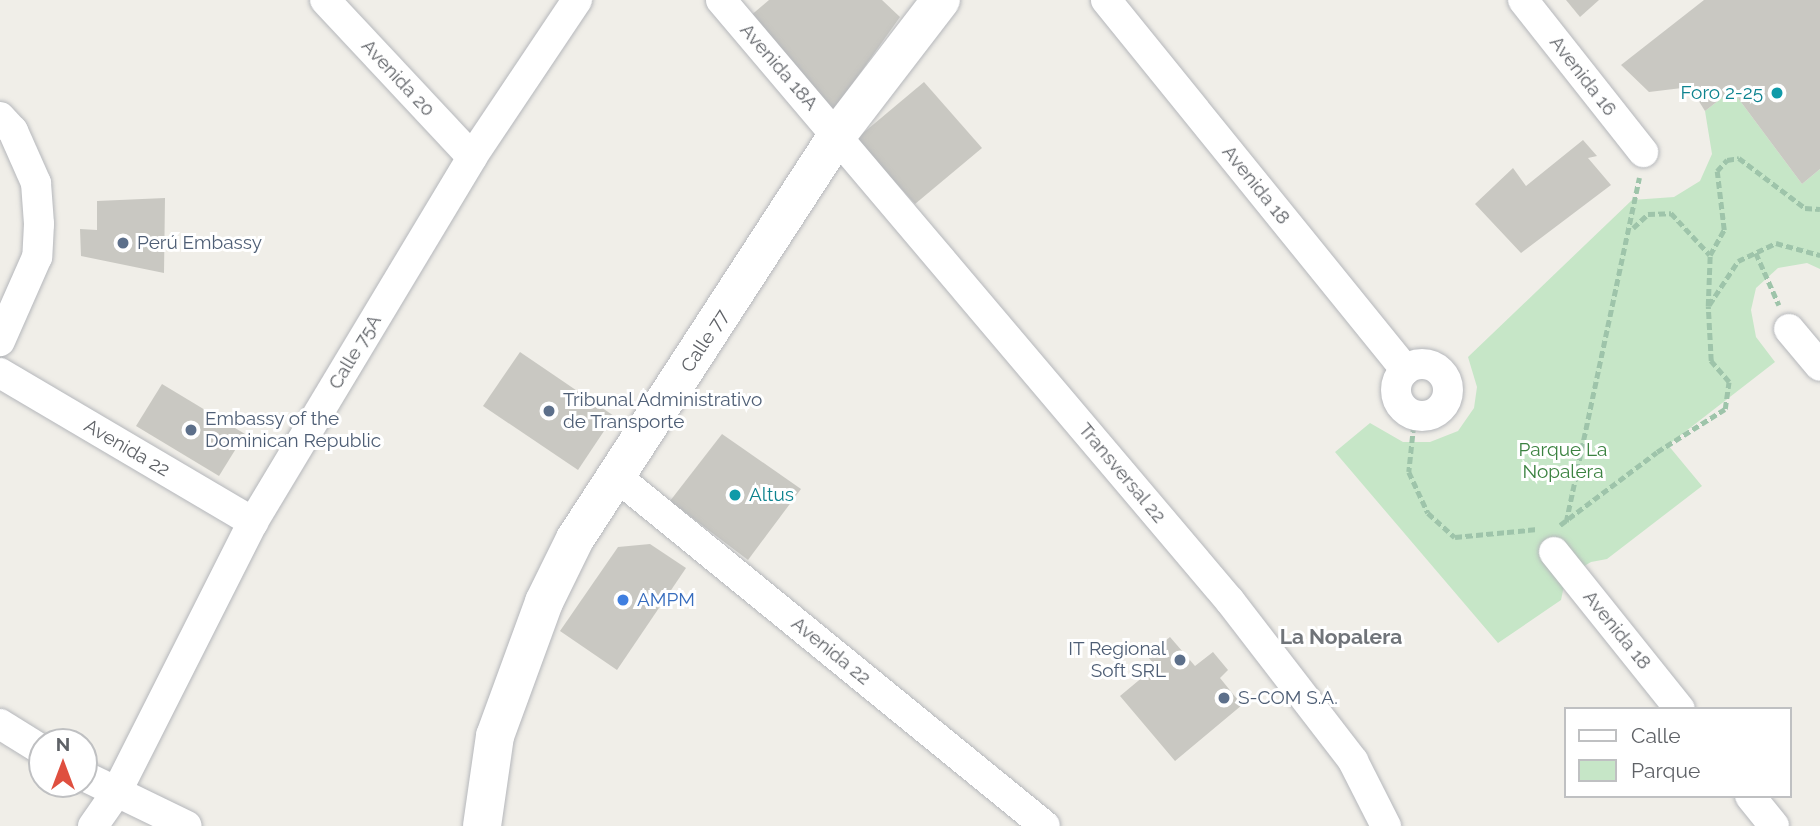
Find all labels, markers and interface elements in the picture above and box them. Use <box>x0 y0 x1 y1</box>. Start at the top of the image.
street label: Avenida 18A <box>735 19 823 115</box>
street label: Avenida 16 <box>1545 32 1621 120</box>
street label: Avenida 20 <box>357 35 439 121</box>
place label: Foro 2-25 <box>1681 82 1763 104</box>
marker: Foro 2-25 <box>1769 85 1785 101</box>
street label: Avenida 18 <box>1217 141 1295 229</box>
place label: Perú Embassy <box>137 232 262 254</box>
marker: Perú Embassy <box>115 235 131 251</box>
street label: Calle 77 <box>676 305 734 377</box>
street label: Calle 75A <box>324 311 386 393</box>
place label: Tribunal Administrativo de Transporte <box>563 389 763 433</box>
marker: Tribunal Administrativo de Transporte <box>541 403 557 419</box>
place label: Embassy of the Dominican Republic <box>205 408 381 452</box>
street label: Avenida 22 <box>80 414 174 482</box>
street label: Transversal 22 <box>1073 418 1171 528</box>
marker: Embassy of the Dominican Republic <box>183 422 199 438</box>
park label: Parque La Nopalera <box>1519 439 1607 483</box>
place label: Altus <box>749 484 794 506</box>
marker: Altus <box>727 487 743 503</box>
street label: Avenida 18 <box>1578 586 1656 674</box>
place label: AMPM <box>637 589 695 611</box>
marker: AMPM <box>615 592 631 608</box>
street label: Avenida 22 <box>787 612 875 690</box>
district label: La Nopalera <box>1280 624 1402 650</box>
place label: IT Regional Soft SRL <box>1068 638 1166 682</box>
marker: IT Regional Soft SRL <box>1172 652 1188 668</box>
place label: S-COM S.A. <box>1238 687 1338 709</box>
marker: S-COM S.A. <box>1216 690 1232 706</box>
legend <box>1564 707 1792 798</box>
text: Calle <box>1631 723 1681 748</box>
north arrow <box>28 728 98 798</box>
text: N <box>56 733 70 755</box>
text: Parque <box>1631 758 1700 783</box>

